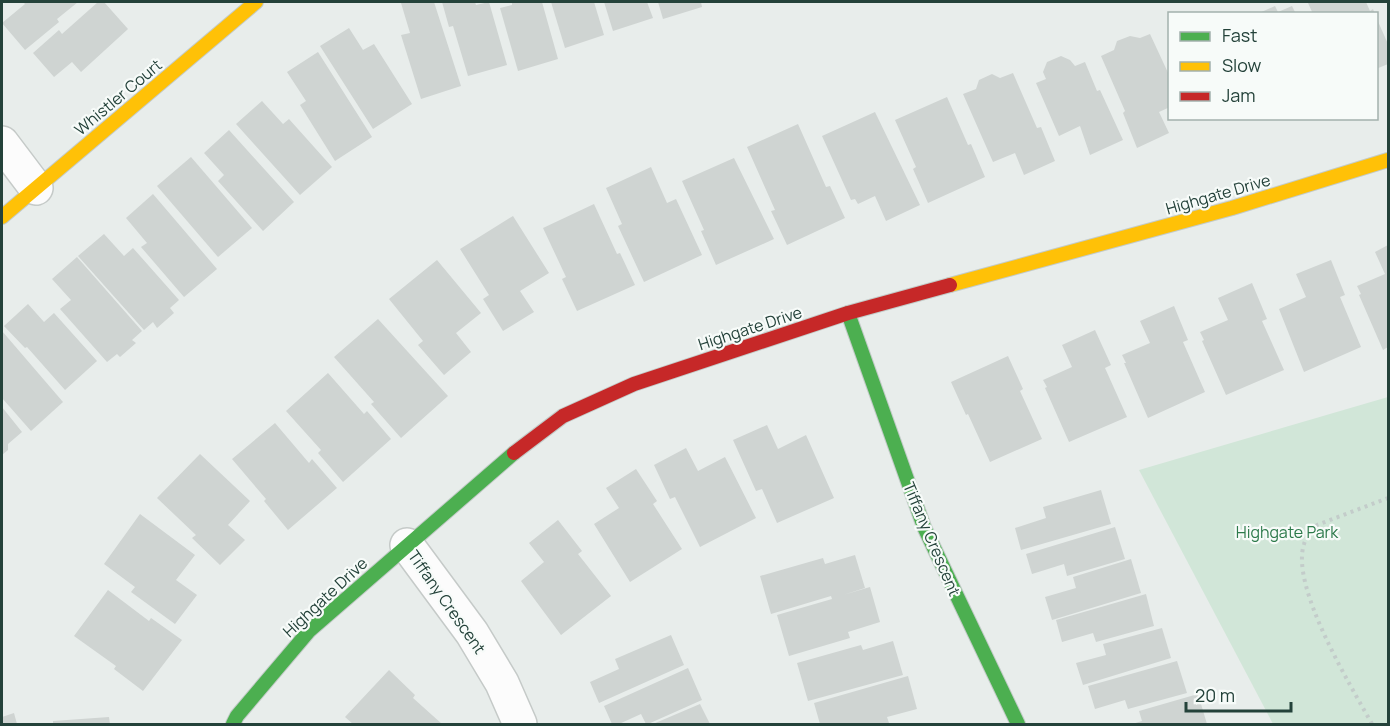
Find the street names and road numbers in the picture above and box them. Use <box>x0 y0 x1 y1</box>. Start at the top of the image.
street label: Whistler Court <box>70 54 166 140</box>
street label: Highgate Drive <box>1163 169 1273 219</box>
street label: Highgate Drive <box>695 301 805 355</box>
street label: Tiffany Crescent <box>898 479 966 599</box>
street label: Tiffany Crescent <box>403 546 491 658</box>
street label: Highgate Drive <box>278 552 372 642</box>

